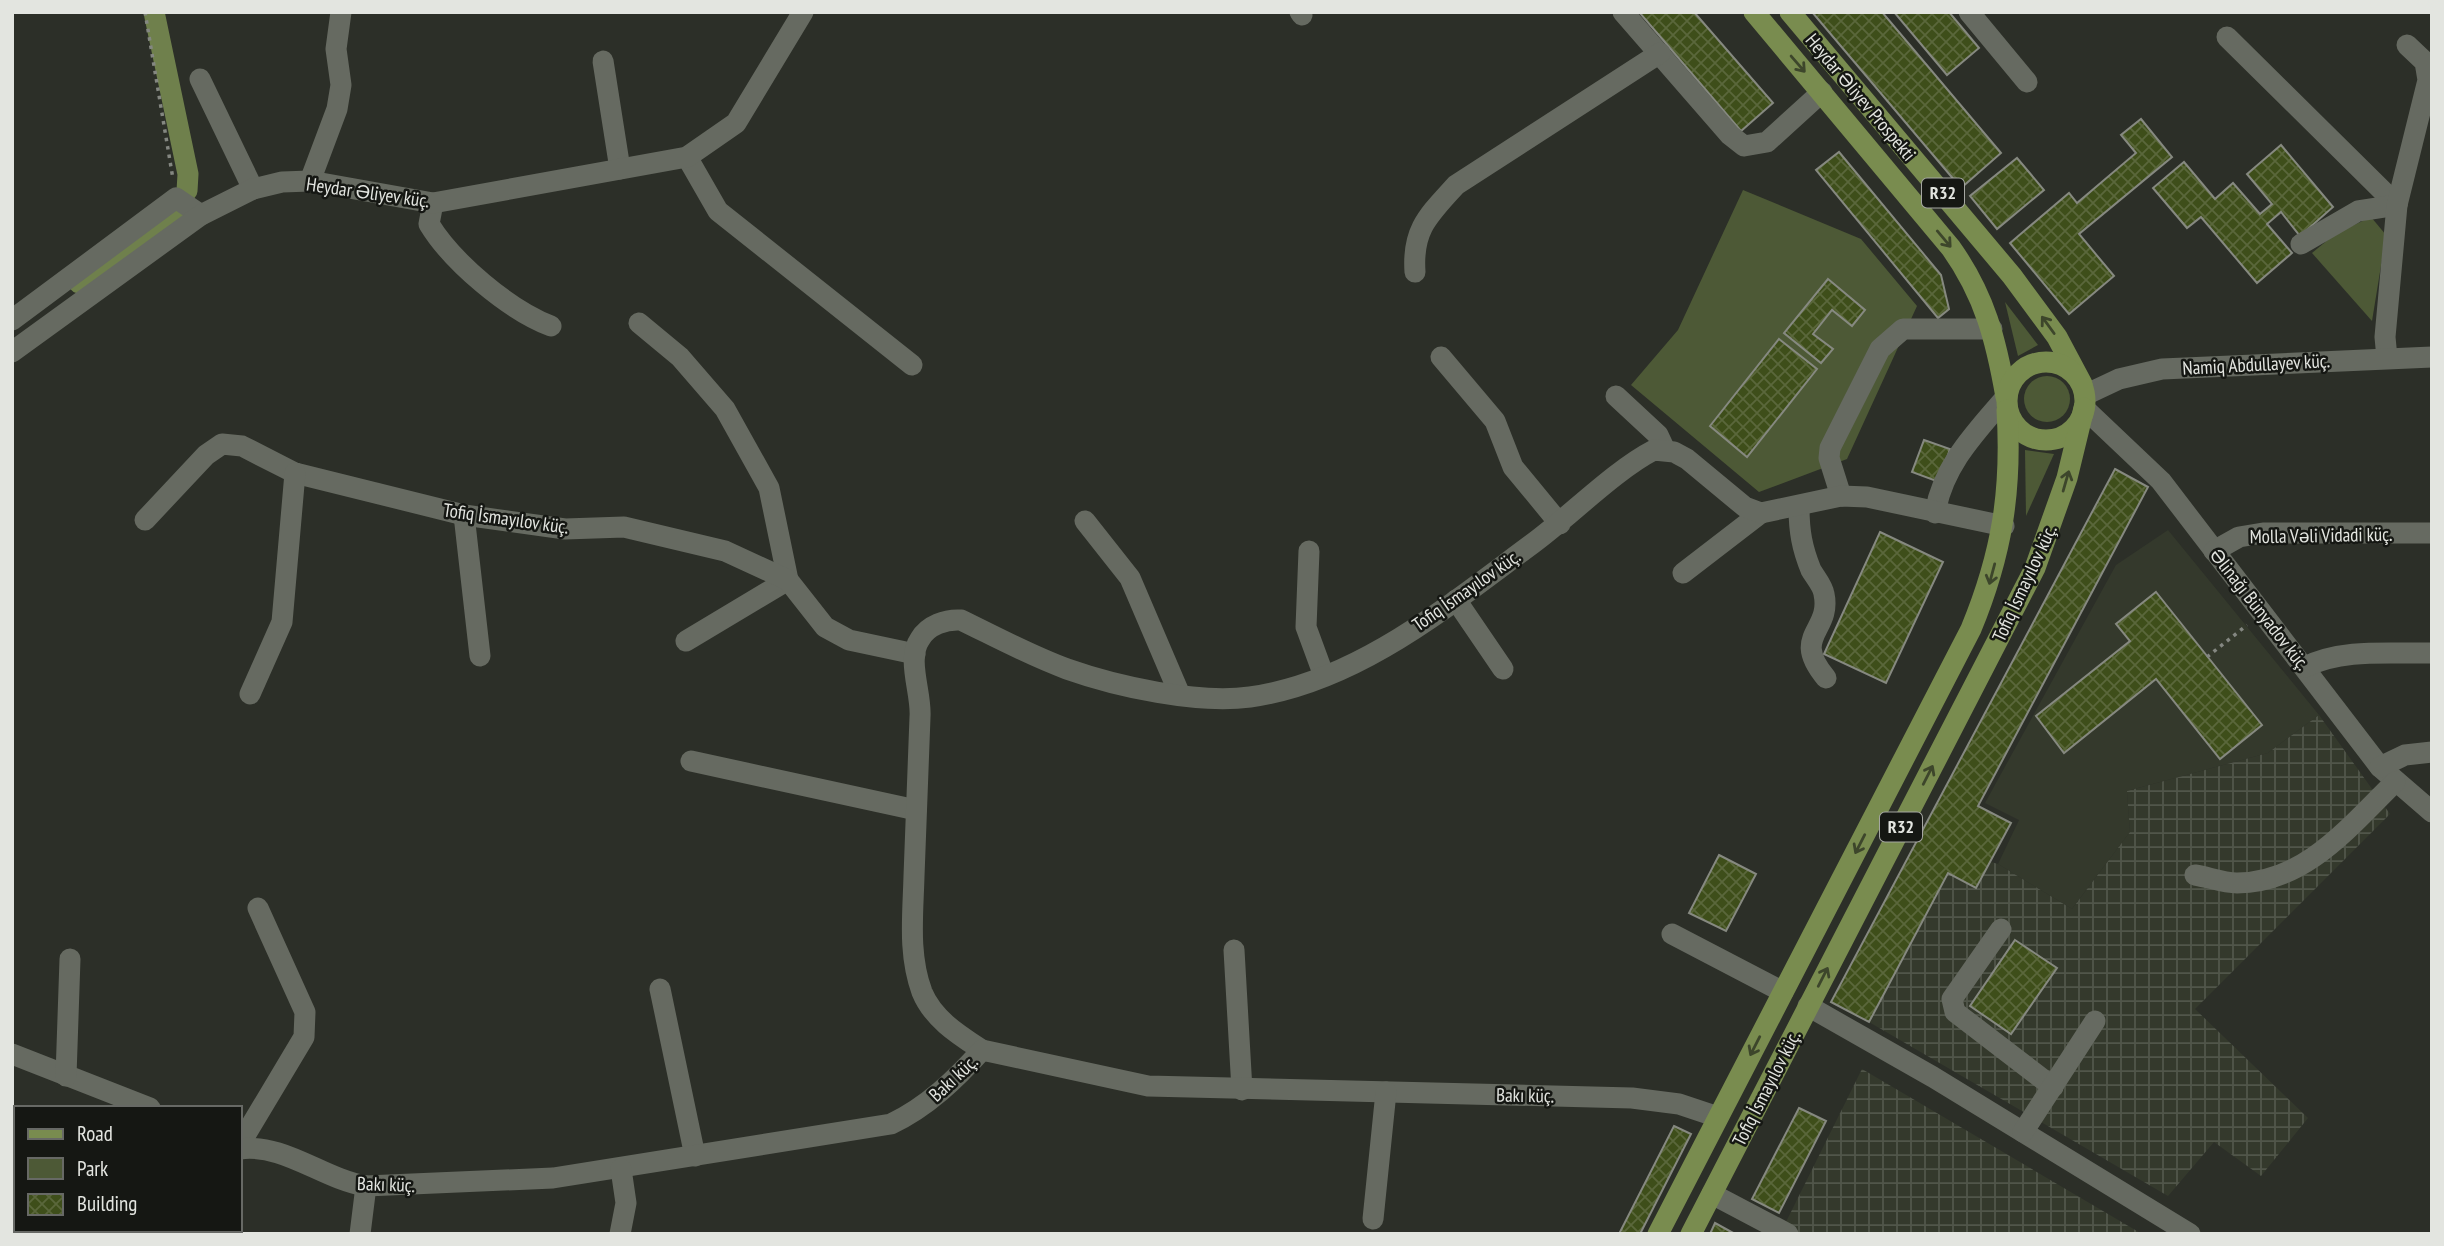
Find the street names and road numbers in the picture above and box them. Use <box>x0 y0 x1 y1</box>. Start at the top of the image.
street label: Heydar Əliyev Prospekti <box>1801 28 1921 166</box>
street label: Heydar Əliyev küç. <box>305 171 431 213</box>
road number: R32 <box>1922 178 1964 208</box>
street label: Namiq Abdullayev küç. <box>2182 348 2330 380</box>
street label: Tofiq İsmayılov küç. <box>442 497 570 539</box>
street label: Tofiq İsmayılov küç. <box>1986 521 2062 645</box>
street label: Molla Vəli Vidadi küç. <box>2249 522 2393 548</box>
street label: Əlinağı Bünyadov küç. <box>2205 543 2315 675</box>
street label: Tofiq İsmayılov küç. <box>1407 544 1525 636</box>
road number: R32 <box>1880 812 1922 842</box>
street label: Tofiq İsmayılov küç. <box>1727 1026 1805 1150</box>
street label: Bakı küç. <box>924 1049 982 1107</box>
street label: Bakı küç. <box>1496 1082 1554 1108</box>
street label: Bakı küç. <box>357 1171 415 1197</box>

